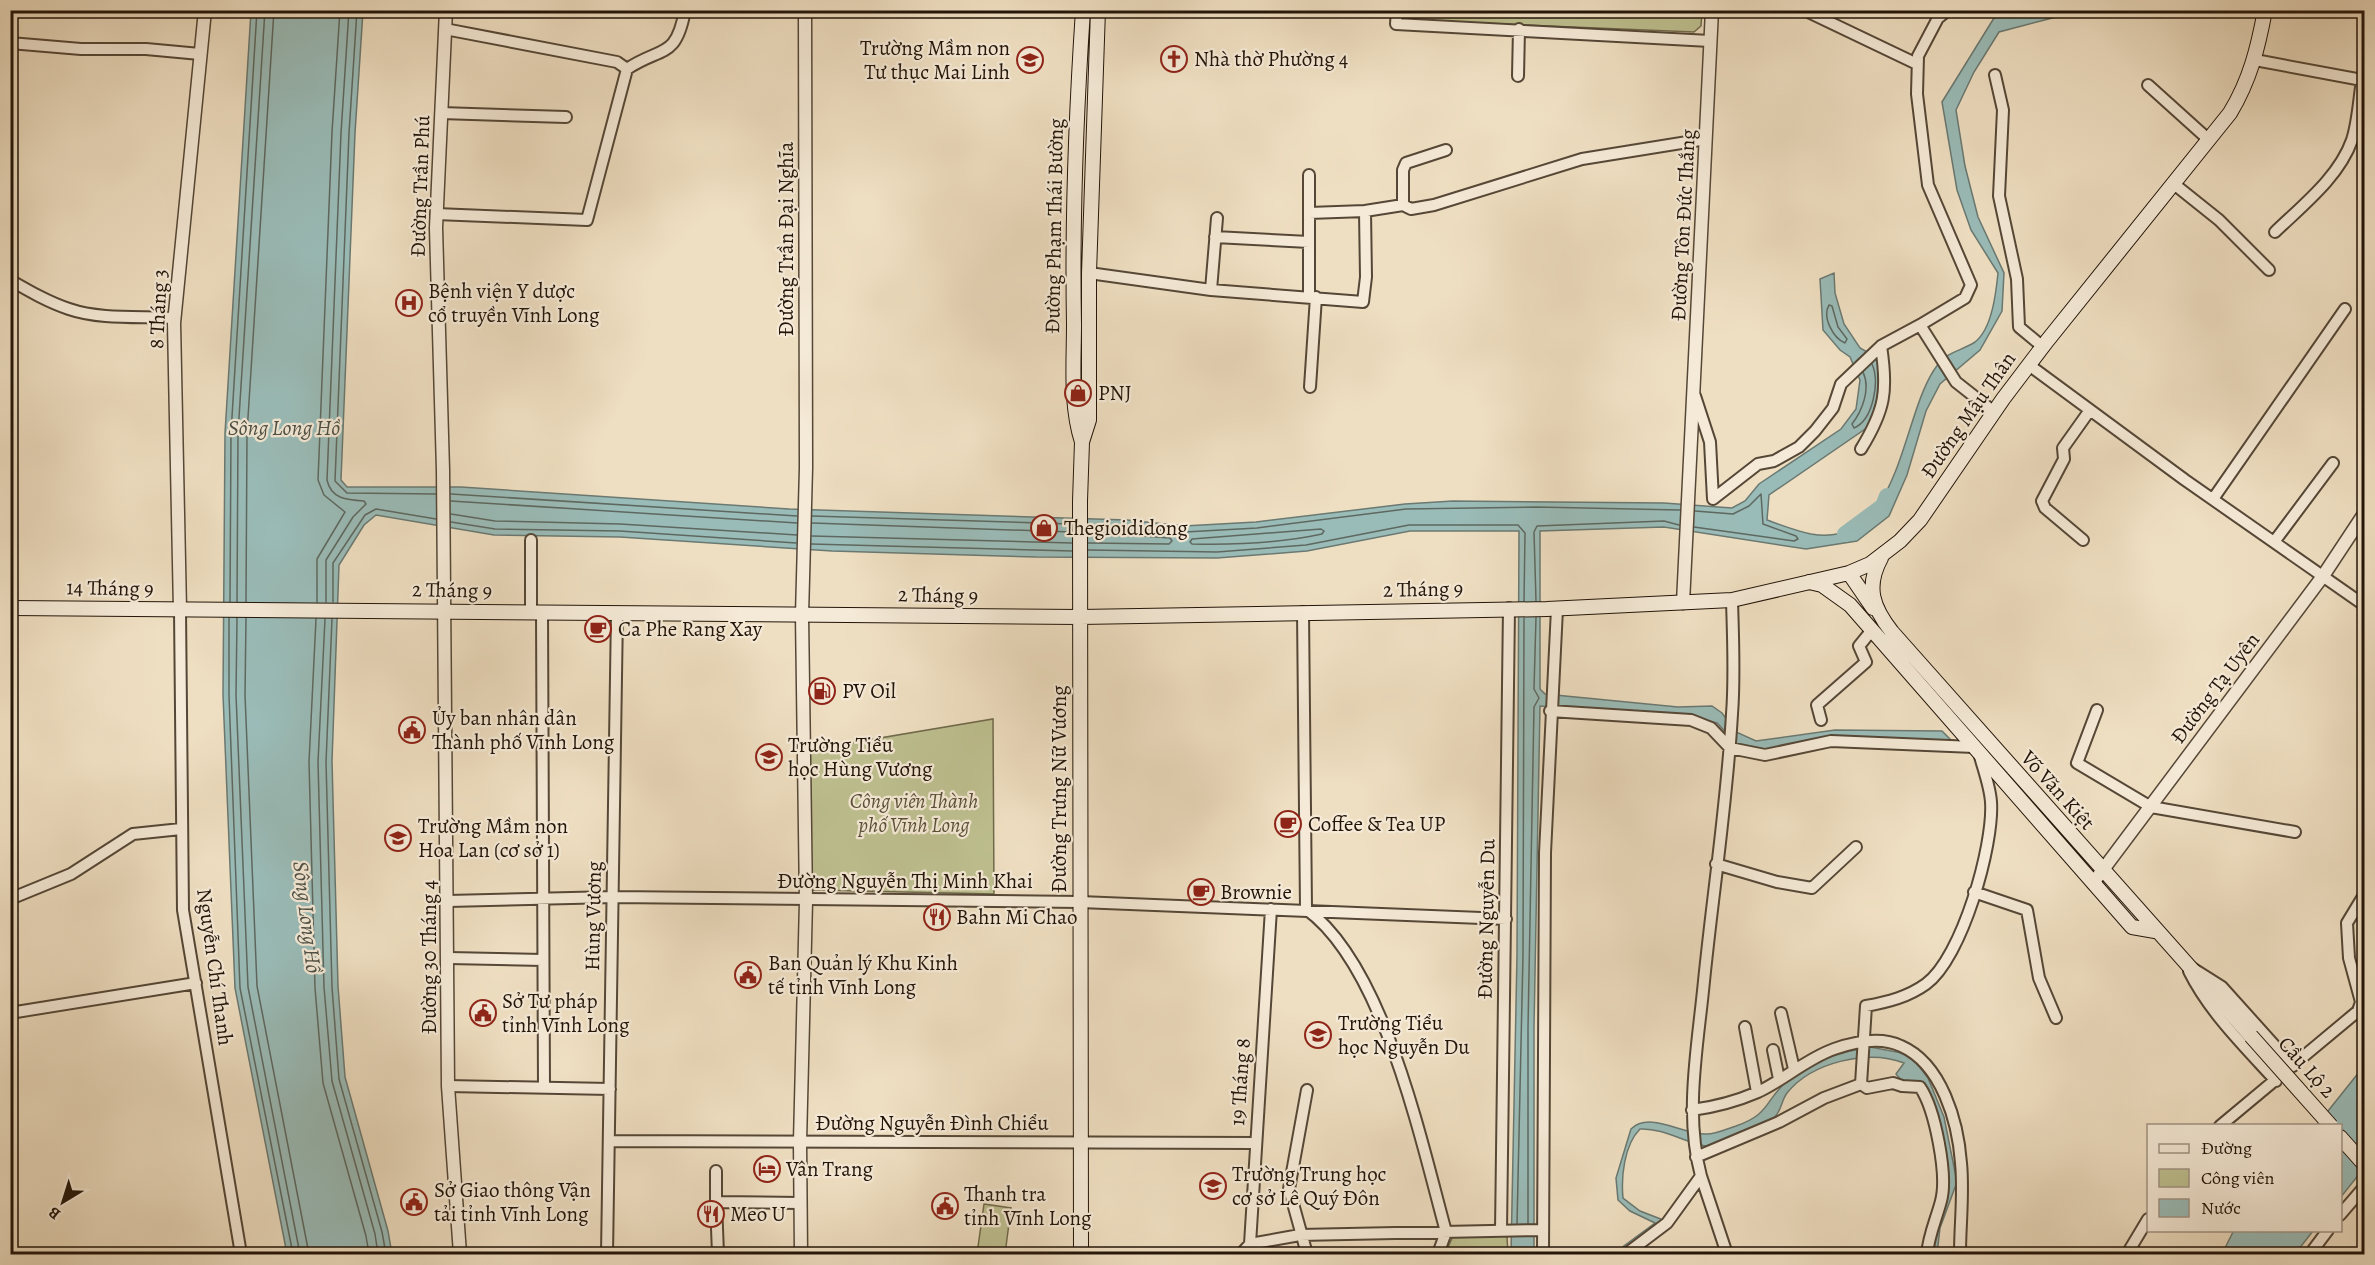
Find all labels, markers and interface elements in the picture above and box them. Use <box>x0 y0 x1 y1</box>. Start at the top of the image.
place label: Trường Mầm non Tư thục Mai Linh <box>860 34 1010 86</box>
church icon: Nhà thờ Phường 4 <box>1159 44 1189 74</box>
school or university icon: Trường Mầm non Tư thục Mai Linh <box>1015 45 1045 75</box>
place label: Nhà thờ Phường 4 <box>1194 45 1348 73</box>
street label: Đường Trần Phú <box>404 114 436 257</box>
street label: Đường Phạm Thái Bường <box>1038 118 1070 334</box>
street label: Đường Tôn Đức Thắng <box>1664 128 1702 322</box>
street label: Đường Trần Đại Nghĩa <box>772 141 800 336</box>
street label: 8 Tháng 3 <box>142 268 174 350</box>
place label: Bệnh viện Y dược cổ truyền Vĩnh Long <box>428 277 600 329</box>
hospital icon: Bệnh viện Y dược cổ truyền Vĩnh Long <box>394 288 424 318</box>
street label: Đường Mậu Thân <box>1914 346 2022 484</box>
shop icon: PNJ <box>1063 378 1093 408</box>
place label: PNJ <box>1098 379 1132 407</box>
water label: Sông Long Hồ <box>228 413 340 443</box>
shop icon: Thegioididong <box>1029 513 1059 543</box>
place label: Thegioididong <box>1064 514 1188 542</box>
street label: 14 Tháng 9 <box>66 573 154 603</box>
street label: 2 Tháng 9 <box>1383 574 1463 604</box>
street label: 2 Tháng 9 <box>412 575 492 605</box>
street label: 2 Tháng 9 <box>898 580 978 610</box>
cafe icon: Ca Phe Rang Xay <box>583 614 613 644</box>
place label: Ca Phe Rang Xay <box>618 615 763 643</box>
street label: Đường Tạ Uyên <box>2164 627 2266 749</box>
fuel station icon: PV Oil <box>807 676 837 706</box>
place label: PV Oil <box>842 677 896 705</box>
street label: Đường Trưng Nữ Vương <box>1045 685 1073 893</box>
place label: Ủy ban nhân dân Thành phố Vĩnh Long <box>432 704 615 756</box>
public building icon: Ủy ban nhân dân Thành phố Vĩnh Long <box>397 715 427 745</box>
place label: Trường Tiểu học Hùng Vương <box>788 731 933 783</box>
school or university icon: Trường Tiểu học Hùng Vương <box>754 742 784 772</box>
street label: Võ Văn Kiệt <box>2014 744 2101 836</box>
park label: Công viên Thành phố Vĩnh Long <box>850 787 978 839</box>
cafe icon: Coffee & Tea UP <box>1273 809 1303 839</box>
place label: Coffee & Tea UP <box>1308 810 1446 838</box>
place label: Trường Mầm non Hoa Lan (cơ sở 1) <box>418 812 568 864</box>
school or university icon: Trường Mầm non Hoa Lan (cơ sở 1) <box>383 823 413 853</box>
street label: Đường Nguyễn Du <box>1471 838 1501 999</box>
water label: Sông Long Hồ <box>285 859 329 975</box>
street label: Hùng Vương <box>578 860 608 971</box>
street label: Đường Nguyễn Thị Minh Khai <box>777 867 1033 895</box>
cafe icon: Brownie <box>1186 877 1216 907</box>
place label: Brownie <box>1220 878 1292 906</box>
street label: Đường 30 Tháng 4 <box>415 880 443 1034</box>
street label: Nguyễn Chí Thanh <box>190 887 240 1047</box>
restaurant icon: Bahn Mi Chao <box>922 902 952 932</box>
place label: Bahn Mi Chao <box>956 903 1077 931</box>
place label: Ban Quản lý Khu Kinh tế tỉnh Vĩnh Long <box>768 949 958 1001</box>
public building icon: Ban Quản lý Khu Kinh tế tỉnh Vĩnh Long <box>733 960 763 990</box>
place label: Sở Tư pháp tỉnh Vĩnh Long <box>502 987 630 1039</box>
public building icon: Sở Tư pháp tỉnh Vĩnh Long <box>468 998 498 1028</box>
place label: Trường Tiểu học Nguyễn Du <box>1338 1009 1470 1061</box>
school or university icon: Trường Tiểu học Nguyễn Du <box>1303 1020 1333 1050</box>
street label: Cầu Lộ 2 <box>2272 1030 2342 1104</box>
street label: 19 Tháng 8 <box>1223 1037 1257 1127</box>
street label: Đường Nguyễn Đình Chiểu <box>815 1109 1049 1137</box>
legend <box>2147 1124 2342 1232</box>
text: Đường <box>2201 1136 2252 1160</box>
hotel icon: Vân Trang <box>752 1154 782 1184</box>
place label: Vân Trang <box>785 1155 874 1183</box>
place label: Trường Trung học cơ sở Lê Quý Đôn <box>1232 1160 1387 1212</box>
text: Công viên <box>2201 1166 2274 1190</box>
school or university icon: Trường Trung học cơ sở Lê Quý Đôn <box>1198 1171 1228 1201</box>
north arrow <box>33 1172 93 1232</box>
place label: Sở Giao thông Vận tải tỉnh Vĩnh Long <box>434 1176 591 1228</box>
place label: Thanh tra tỉnh Vĩnh Long <box>964 1180 1092 1232</box>
public building icon: Sở Giao thông Vận tải tỉnh Vĩnh Long <box>399 1187 429 1217</box>
public building icon: Thanh tra tỉnh Vĩnh Long <box>930 1191 960 1221</box>
text: Nước <box>2201 1196 2241 1220</box>
restaurant icon: Meo U <box>696 1199 726 1229</box>
place label: Meo U <box>730 1200 786 1228</box>
text: B <box>44 1201 65 1225</box>

